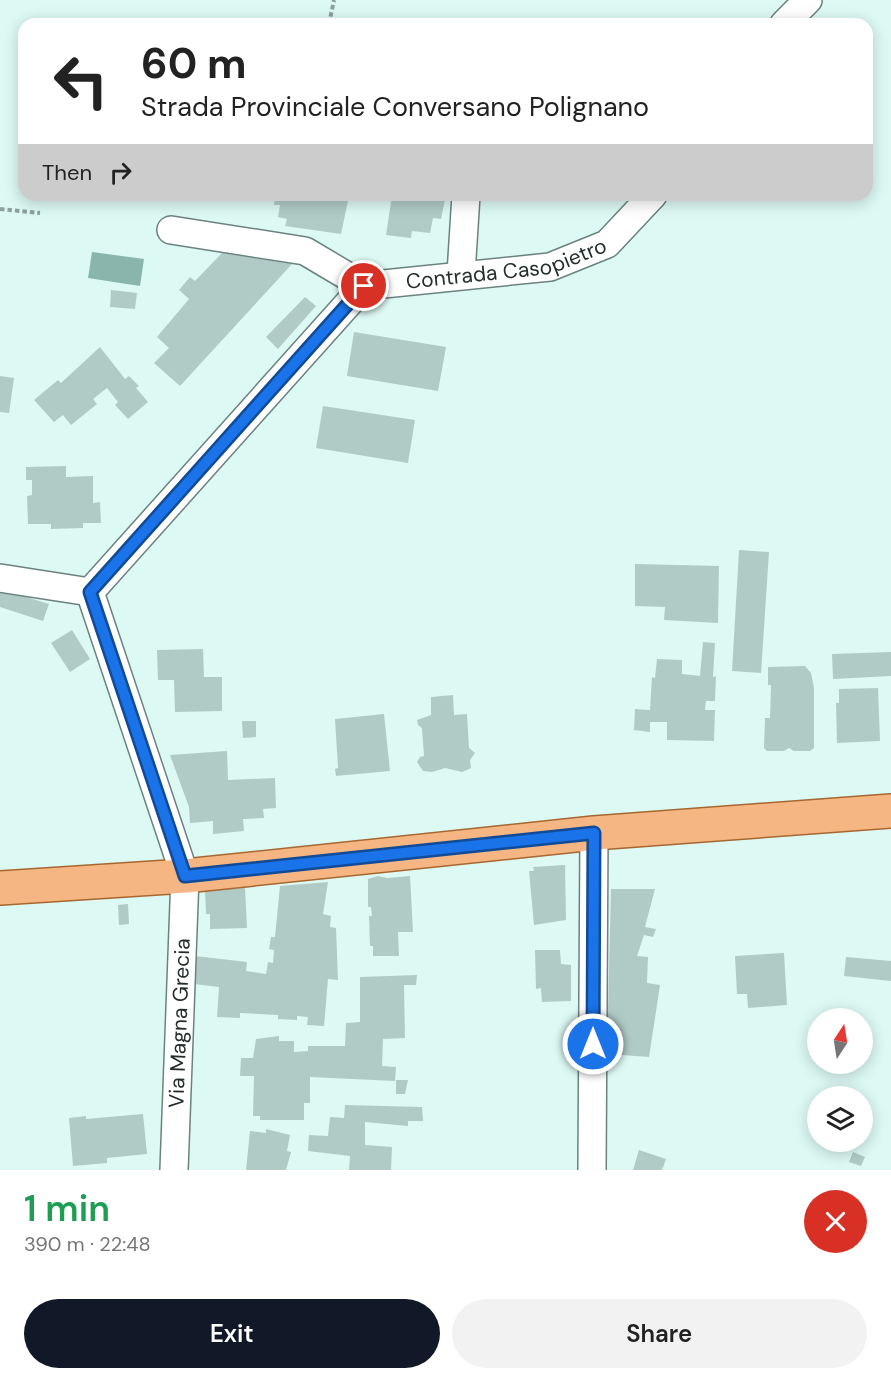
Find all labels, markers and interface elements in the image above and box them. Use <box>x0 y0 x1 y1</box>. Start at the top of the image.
text: 60 m <box>141 36 247 91</box>
icon: left <box>42 42 120 120</box>
text: Strada Provinciale Conversano Polignano <box>141 89 649 124</box>
icon: right <box>104 156 137 189</box>
text: Then <box>42 158 92 187</box>
street label: Contrada Casopietro <box>405 232 611 296</box>
pin <box>338 260 389 311</box>
icon: arrive <box>347 269 380 302</box>
street label: Via Magna Grecia <box>162 938 197 1108</box>
north arrow <box>807 1008 873 1074</box>
map controls <box>807 1008 873 1152</box>
position arrow <box>561 1012 625 1076</box>
button: layers <box>807 1086 873 1152</box>
text: 1 min <box>24 1185 110 1232</box>
button: close <box>804 1190 867 1253</box>
text: 390 m · 22:48 <box>24 1231 151 1257</box>
button: Exit <box>24 1299 440 1368</box>
button: Share <box>452 1299 867 1368</box>

